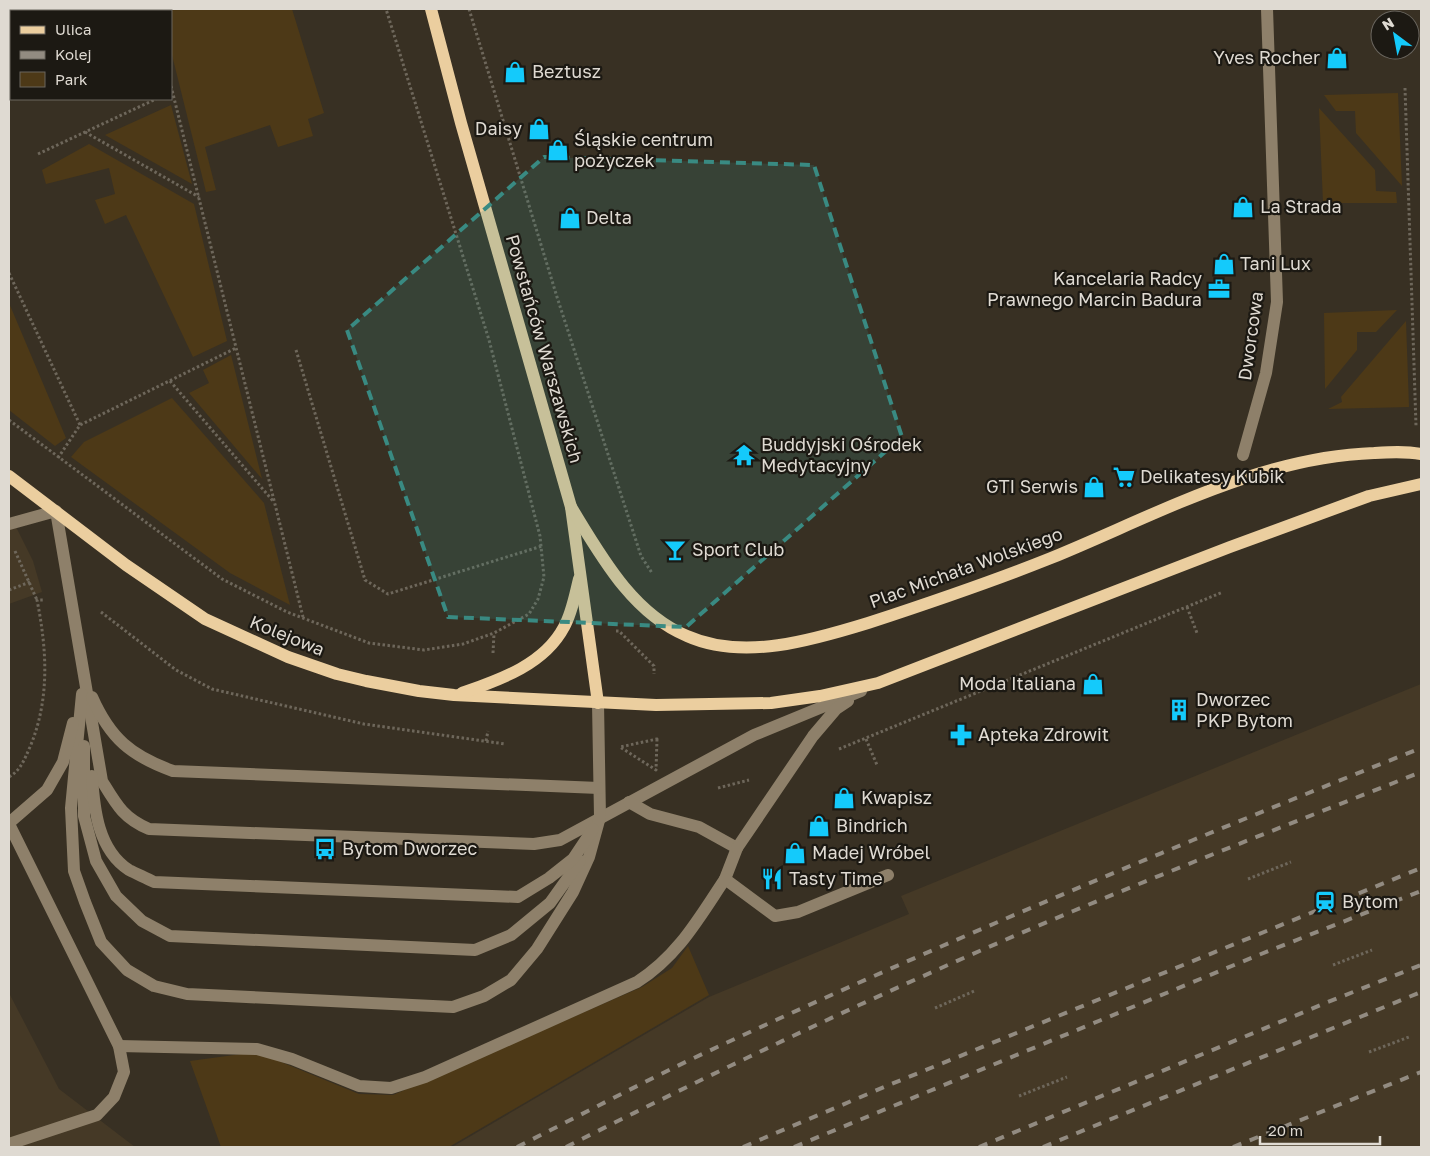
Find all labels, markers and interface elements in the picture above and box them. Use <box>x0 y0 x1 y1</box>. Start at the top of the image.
legend <box>10 10 172 100</box>
north arrow <box>1370 10 1420 60</box>
text: N <box>1379 14 1397 34</box>
text: Ulica <box>55 20 91 38</box>
text: Kolej <box>55 45 91 63</box>
shop icon: Yves Rocher <box>1324 45 1350 71</box>
place label: Yves Rocher <box>1213 46 1320 68</box>
shop icon: Beztusz <box>502 59 528 85</box>
place label: Beztusz <box>532 60 601 82</box>
text: Park <box>55 70 88 88</box>
shop icon: Daisy <box>526 116 552 142</box>
place label: Daisy <box>475 117 522 139</box>
place label: Śląskie centrum pożyczek <box>574 128 713 171</box>
shop icon: Śląskie centrum pożyczek <box>545 137 571 163</box>
shop icon: La Strada <box>1230 194 1256 220</box>
place label: La Strada <box>1260 195 1342 217</box>
shop icon: Delta <box>557 205 583 231</box>
place label: Delta <box>586 206 632 228</box>
street label: Powstańców Warszawskich <box>502 232 588 466</box>
shop icon: Tani Lux <box>1211 251 1237 277</box>
place label: Tani Lux <box>1240 252 1311 274</box>
place label: Kancelaria Radcy Prawnego Marcin Badura <box>987 267 1202 310</box>
office icon: Kancelaria Radcy Prawnego Marcin Badura <box>1206 276 1232 302</box>
street label: Dworcowa <box>1233 290 1267 382</box>
place label: Buddyjski Ośrodek Medytacyjny <box>761 433 922 476</box>
temple icon: Buddyjski Ośrodek Medytacyjny <box>731 442 757 468</box>
supermarket icon: Delikatesy Kubik <box>1111 464 1137 490</box>
place label: Delikatesy Kubik <box>1140 465 1284 487</box>
shop icon: GTI Serwis <box>1081 474 1107 500</box>
place label: GTI Serwis <box>986 475 1078 497</box>
street label: Plac Michała Wolskiego <box>866 522 1065 612</box>
bar icon: Sport Club <box>662 537 688 563</box>
place label: Sport Club <box>692 538 784 560</box>
street label: Kolejowa <box>247 610 328 660</box>
shop icon: Moda Italiana <box>1080 671 1106 697</box>
place label: Moda Italiana <box>959 672 1076 694</box>
place label: Dworzec PKP Bytom <box>1196 688 1293 731</box>
building icon: Dworzec PKP Bytom <box>1166 697 1192 723</box>
pharmacy icon: Apteka Zdrowit <box>948 722 974 748</box>
place label: Apteka Zdrowit <box>978 723 1109 745</box>
shop icon: Kwapisz <box>831 785 857 811</box>
place label: Kwapisz <box>861 786 932 808</box>
shop icon: Bindrich <box>806 813 832 839</box>
place label: Bindrich <box>836 814 908 836</box>
bus stop icon: Bytom Dworzec <box>312 836 338 862</box>
place label: Bytom Dworzec <box>342 837 478 859</box>
shop icon: Madej Wróbel <box>782 840 808 866</box>
place label: Madej Wróbel <box>812 841 931 863</box>
restaurant icon: Tasty Time <box>759 866 785 892</box>
place label: Tasty Time <box>789 867 883 889</box>
station icon: Bytom <box>1312 889 1338 915</box>
place label: Bytom <box>1342 890 1398 912</box>
scale bar <box>1260 1114 1380 1146</box>
text: 20 m <box>1268 1121 1303 1139</box>

